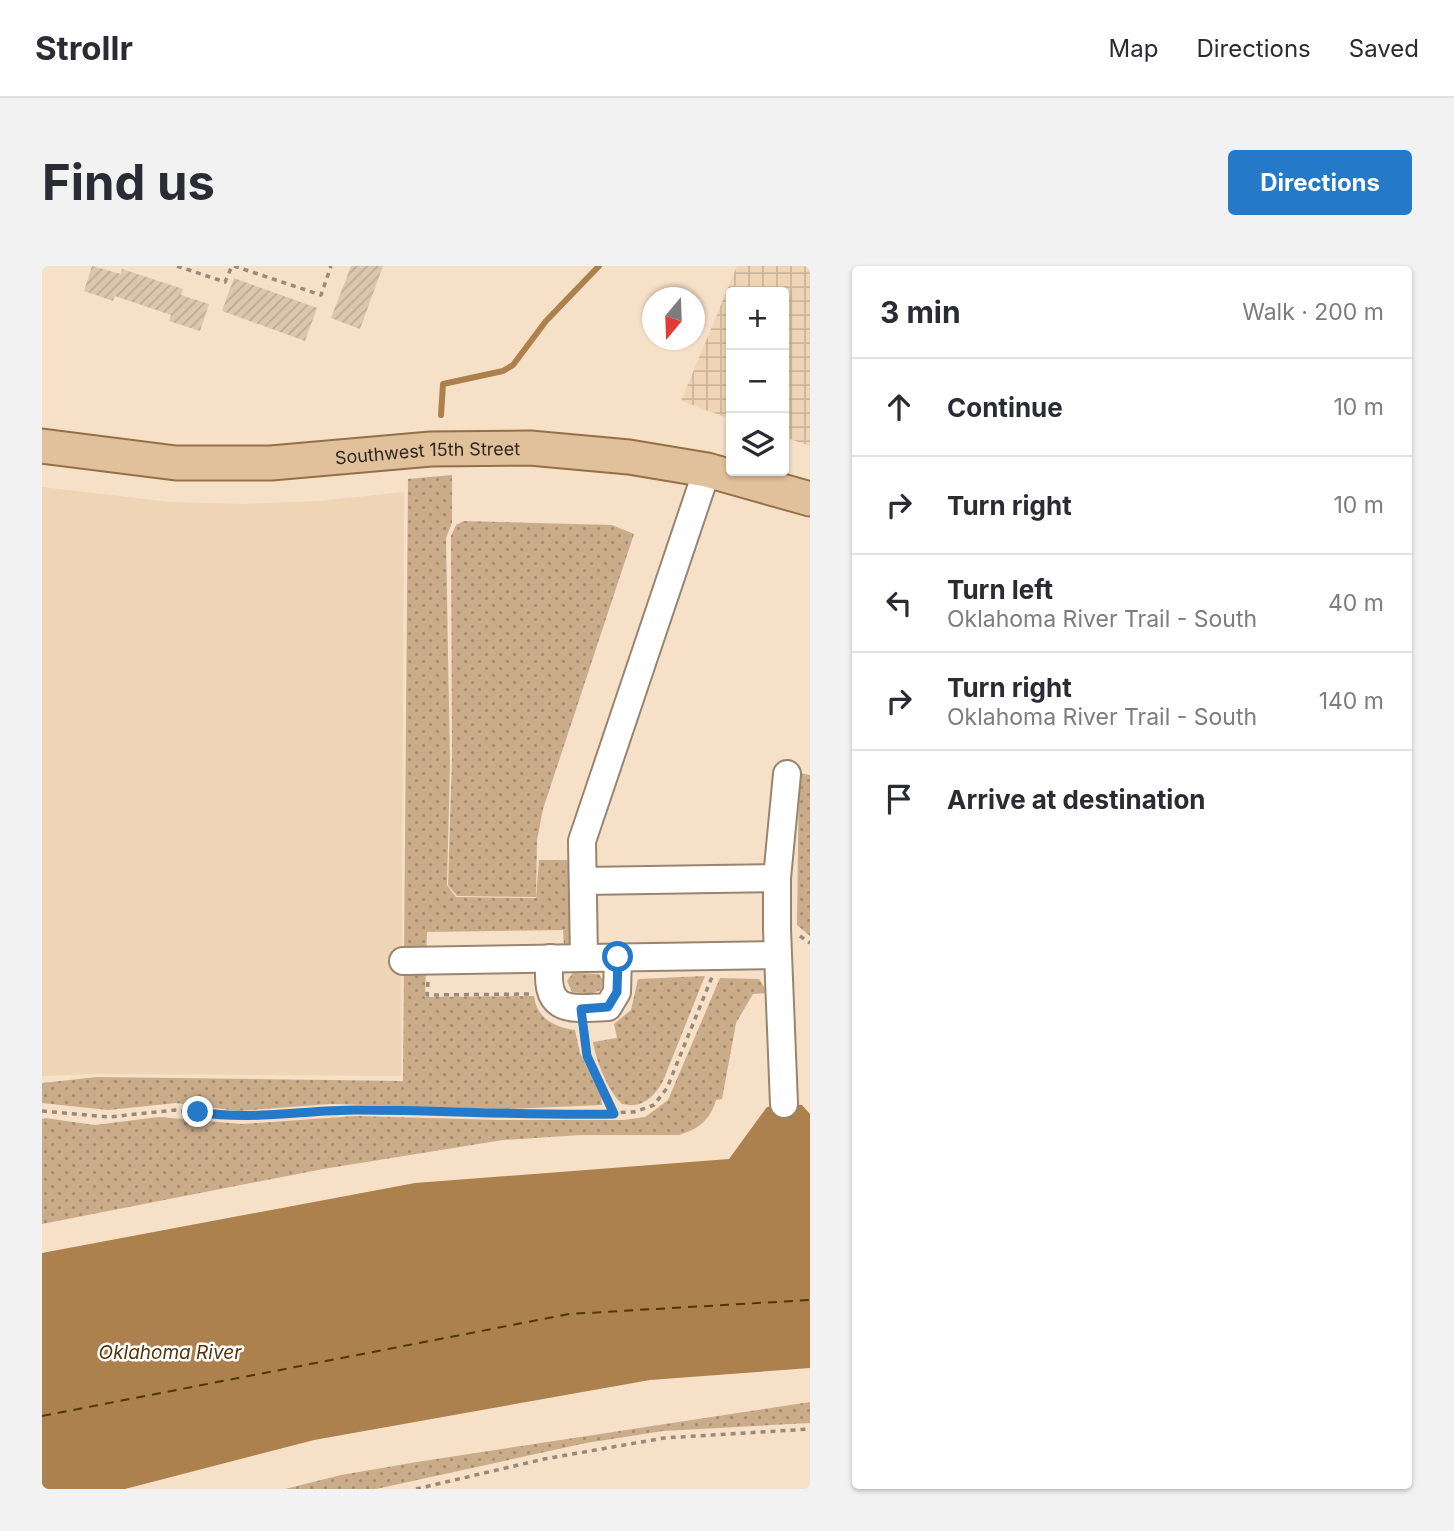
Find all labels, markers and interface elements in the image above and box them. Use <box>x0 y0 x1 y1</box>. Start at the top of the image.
text: Strollr <box>35 28 133 68</box>
text: Map <box>1109 34 1158 63</box>
text: Directions <box>1196 34 1311 63</box>
text: Saved <box>1349 34 1419 63</box>
button: Directions <box>1228 150 1412 215</box>
text: Find us <box>42 153 215 212</box>
north arrow <box>642 287 705 350</box>
map controls <box>726 287 789 476</box>
button: + <box>726 287 789 350</box>
text: 3 min <box>880 294 961 330</box>
text: Walk · 200 m <box>1242 298 1384 326</box>
button: − <box>726 350 789 413</box>
icon: ahead <box>880 388 918 426</box>
text: Continue <box>947 392 1063 423</box>
text: 10 m <box>1334 393 1384 421</box>
button: layers <box>726 413 789 476</box>
street label: Southwest 15th Street <box>334 438 520 468</box>
icon: right <box>880 486 918 524</box>
text: Turn right <box>947 490 1072 521</box>
text: 10 m <box>1334 491 1384 519</box>
text: Turn left <box>947 574 1053 605</box>
icon: left <box>880 584 918 622</box>
text: 40 m <box>1328 589 1384 617</box>
text: Oklahoma River Trail - South <box>947 605 1257 633</box>
text: Turn right <box>947 672 1072 703</box>
icon: right <box>880 682 918 720</box>
text: 140 m <box>1319 687 1384 715</box>
text: Oklahoma River Trail - South <box>947 703 1257 731</box>
icon: arrive <box>880 780 918 818</box>
text: Arrive at destination <box>947 784 1206 815</box>
route start <box>602 941 633 972</box>
route end <box>182 1096 213 1127</box>
water label: Oklahoma River <box>99 1341 242 1364</box>

